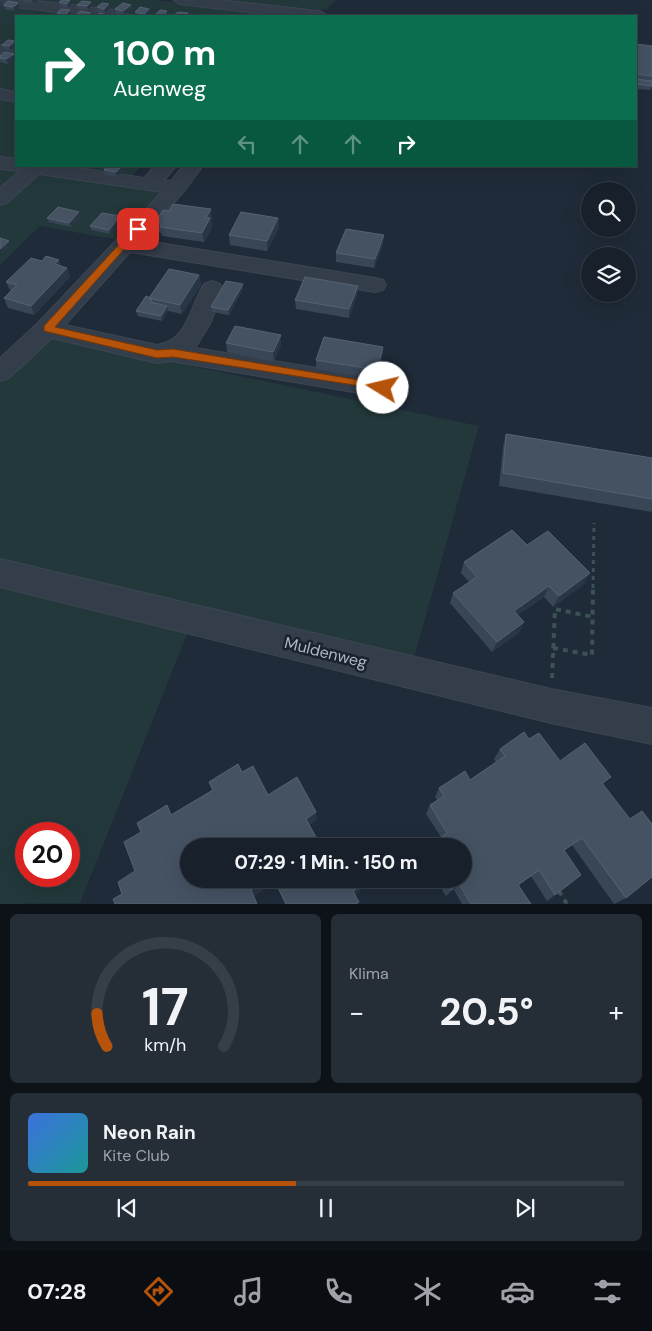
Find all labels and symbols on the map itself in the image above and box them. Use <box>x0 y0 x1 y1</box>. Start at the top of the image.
pin <box>117 208 159 250</box>
position arrow <box>356 361 408 413</box>
street label: Muldenweg <box>282 632 369 673</box>
speed limit sign: 20 <box>15 822 80 887</box>

